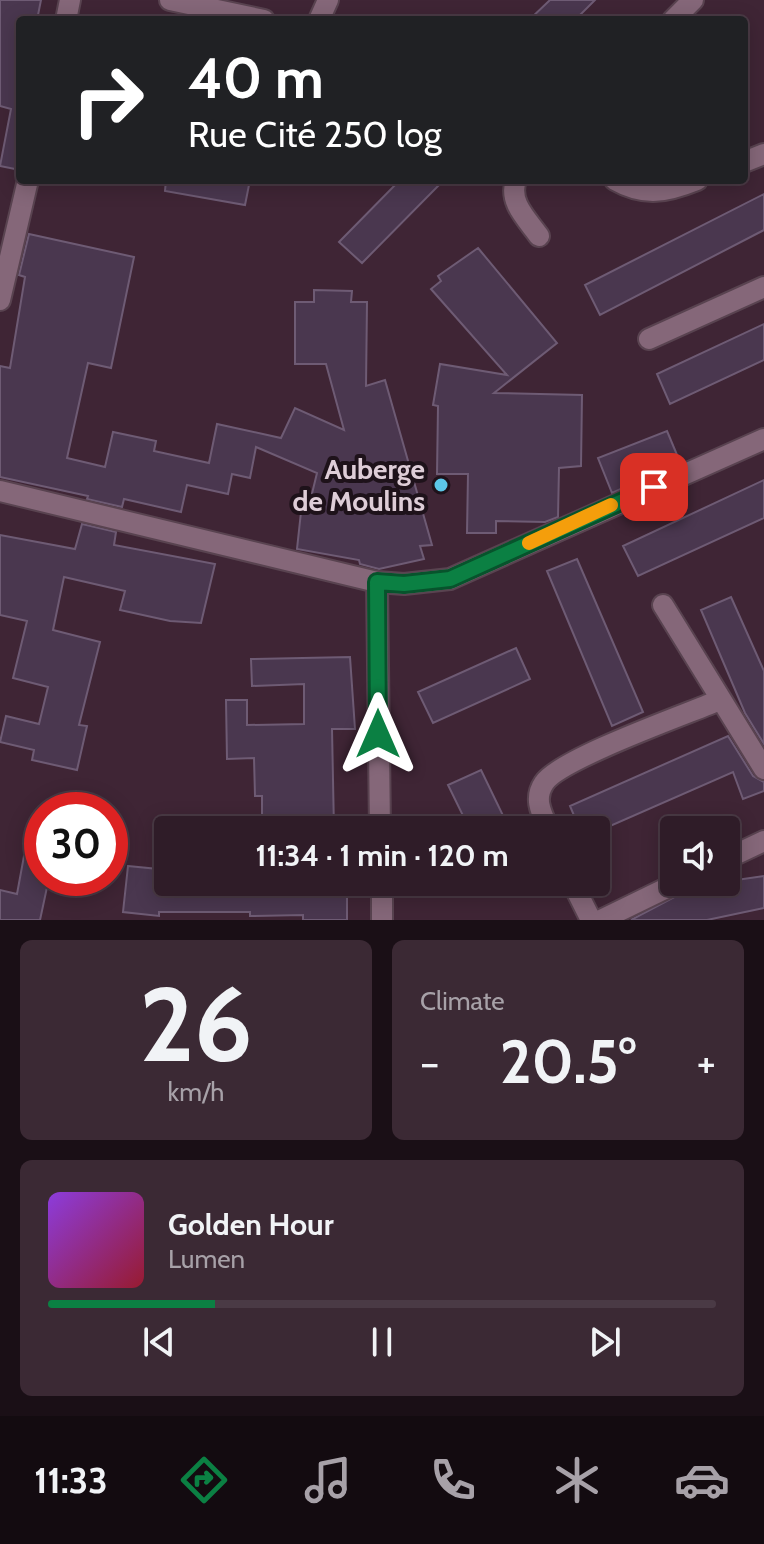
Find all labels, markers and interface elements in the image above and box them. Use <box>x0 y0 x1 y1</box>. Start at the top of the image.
text: 40 m <box>188 44 324 112</box>
icon: right <box>56 48 160 152</box>
text: Rue Cité 250 log <box>188 112 442 156</box>
place label: Auberge de Moulins <box>293 452 425 518</box>
pin <box>620 453 688 521</box>
icon: arrive <box>632 465 676 509</box>
marker: Auberge de Moulins <box>432 476 450 494</box>
position arrow <box>336 692 420 776</box>
speed limit sign: 30 <box>24 792 128 896</box>
map controls <box>660 816 740 896</box>
button: sound <box>660 816 740 896</box>
text: 11:34 · 1 min · 120 m <box>255 837 509 874</box>
text: 26 <box>139 961 253 1087</box>
text: Climate <box>420 985 505 1017</box>
text: 20.5° <box>500 1025 636 1098</box>
text: − <box>420 1036 439 1089</box>
text: + <box>697 1036 716 1089</box>
text: km/h <box>168 1076 224 1108</box>
text: Golden Hour <box>168 1206 334 1243</box>
text: Lumen <box>168 1243 245 1275</box>
icon: previous <box>137 1320 181 1364</box>
icon: pause <box>360 1320 404 1364</box>
icon: next <box>583 1320 627 1364</box>
icon: directions <box>176 1452 232 1508</box>
icon: music <box>300 1452 356 1508</box>
icon: phone <box>425 1452 481 1508</box>
icon: climate <box>549 1452 605 1508</box>
icon: car <box>674 1452 730 1508</box>
text: 11:33 <box>34 1458 108 1502</box>

